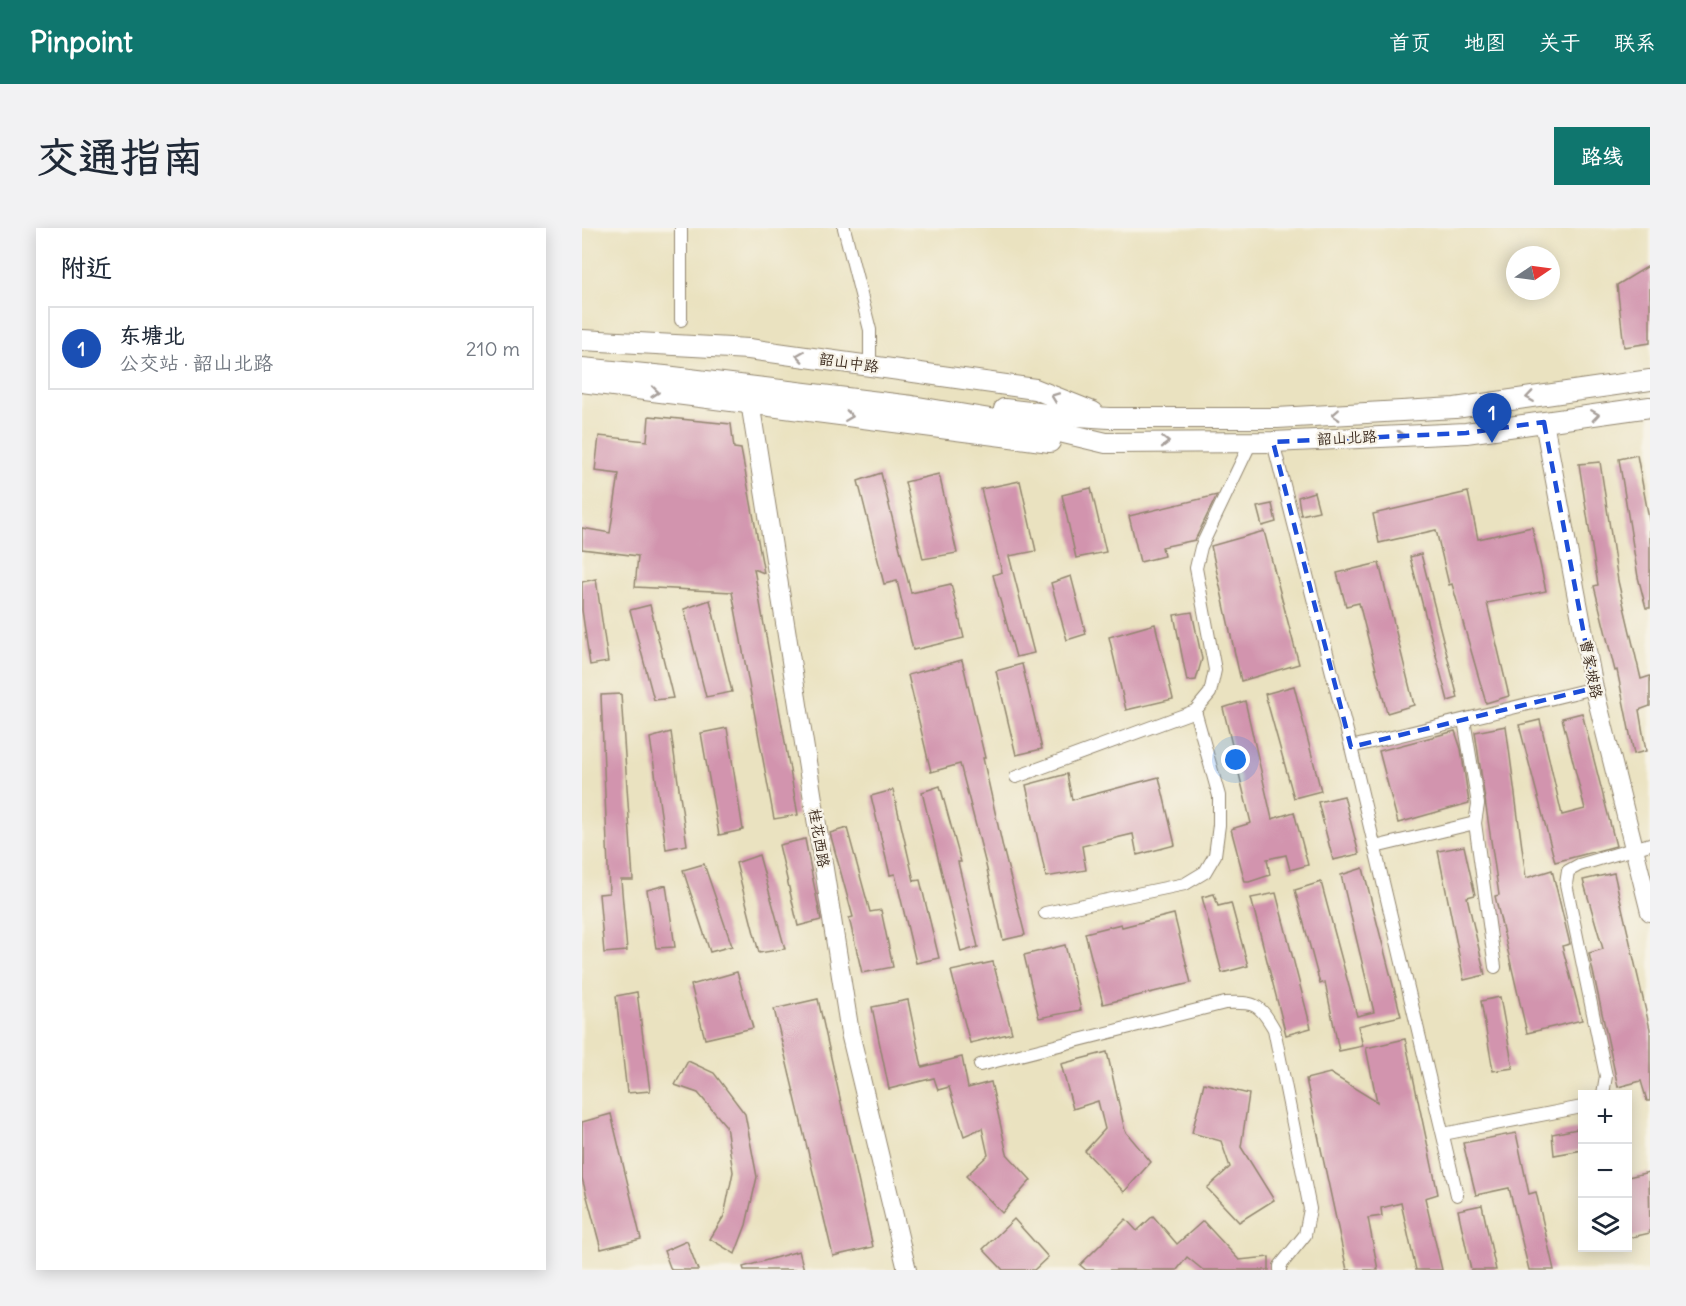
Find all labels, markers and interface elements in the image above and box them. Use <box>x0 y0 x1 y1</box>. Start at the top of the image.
text: Pinpoint <box>30 24 133 60</box>
text: 首页 <box>1389 29 1431 56</box>
text: 地图 <box>1464 29 1506 56</box>
text: 关于 <box>1539 29 1581 56</box>
text: 联系 <box>1614 29 1656 56</box>
button: 路线 <box>1554 127 1650 185</box>
text: 交通指南 <box>36 131 204 183</box>
north arrow <box>1506 246 1560 300</box>
text: 附近 <box>60 251 112 284</box>
text: 东塘北 <box>119 321 185 349</box>
text: 1 <box>78 336 85 361</box>
text: 210 m <box>466 336 520 361</box>
street label: 韶山中路 <box>818 349 880 376</box>
text: 公交站 · 韶山北路 <box>119 350 273 375</box>
one-way arrow <box>796 351 805 363</box>
one-way arrow <box>651 385 660 397</box>
one-way arrow <box>1525 391 1534 403</box>
one-way arrow <box>1050 392 1061 404</box>
pin: 1 <box>1472 394 1512 443</box>
one-way arrow <box>1331 408 1340 421</box>
one-way arrow <box>844 409 853 421</box>
one-way arrow <box>1591 409 1600 421</box>
street label: 韶山北路 <box>1317 426 1377 449</box>
one-way arrow <box>1397 429 1406 442</box>
one-way arrow <box>1160 436 1169 448</box>
street label: 曹家坡路 <box>1576 638 1607 700</box>
your location <box>1221 745 1250 774</box>
street label: 桂花西路 <box>805 807 834 869</box>
map controls <box>1578 1090 1632 1252</box>
button: + <box>1578 1090 1632 1144</box>
button: − <box>1578 1144 1632 1198</box>
button: layers <box>1578 1198 1632 1252</box>

